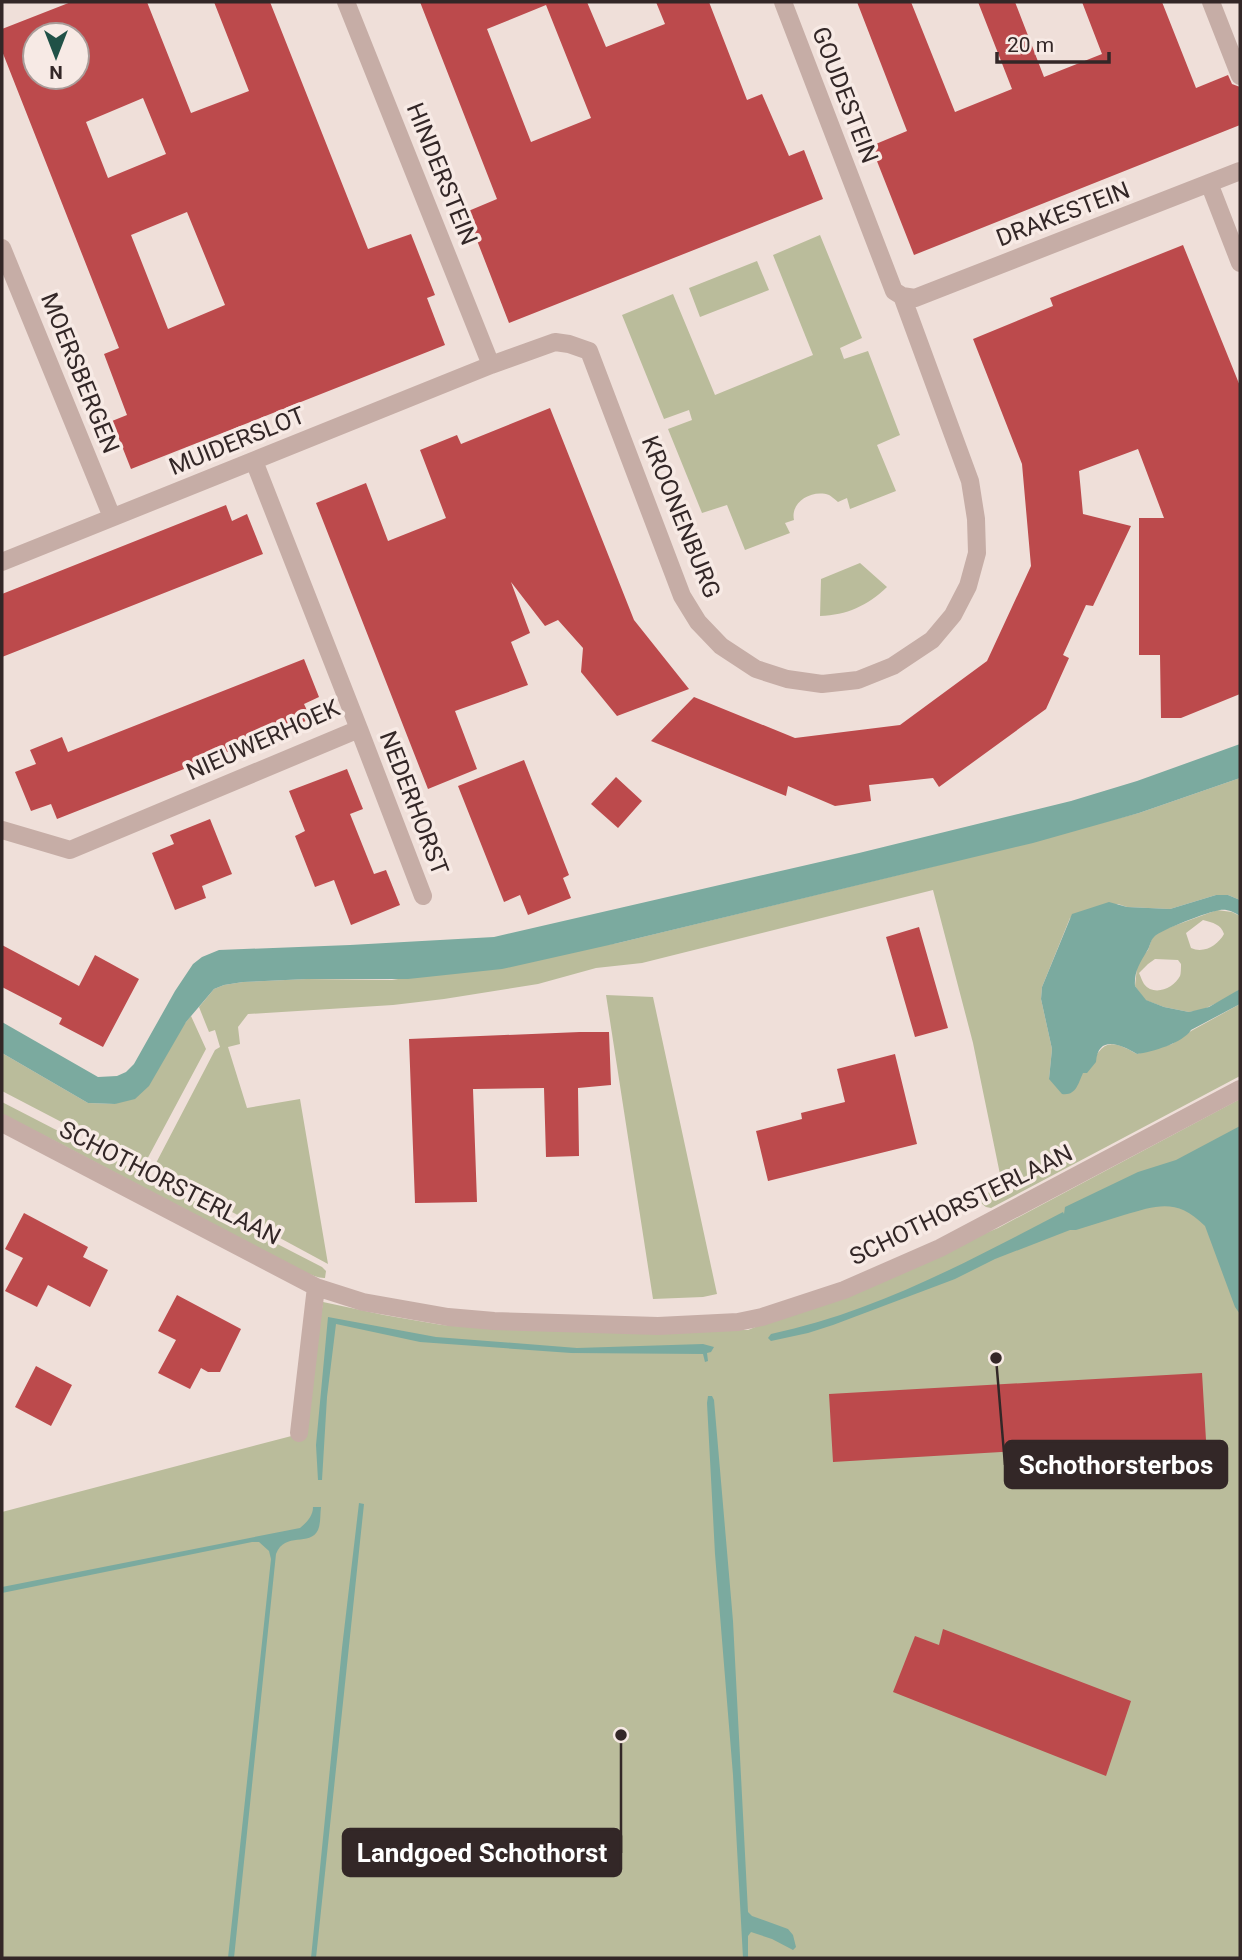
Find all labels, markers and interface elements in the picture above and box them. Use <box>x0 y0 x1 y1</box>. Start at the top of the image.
north arrow <box>21 21 91 91</box>
scale bar <box>997 21 1109 65</box>
street label: GOUDESTEIN <box>806 23 884 167</box>
text: 20 m <box>1007 33 1054 57</box>
text: N <box>49 61 63 84</box>
street label: HINDERSTEIN <box>401 99 483 249</box>
street label: DRAKESTEIN <box>992 176 1134 252</box>
street label: MOERSBERGEN <box>35 289 125 457</box>
street label: MUIDERSLOT <box>165 401 309 481</box>
street label: KROONENBURG <box>636 432 726 602</box>
street label: NIEUWERHOEK <box>182 693 345 786</box>
street label: NEDERHORST <box>374 727 454 879</box>
street label: SCHOTHORSTERLAAN <box>55 1115 285 1251</box>
street label: SCHOTHORSTERLAAN <box>845 1139 1077 1271</box>
callout: Schothorsterbos <box>1005 1441 1227 1488</box>
text: Schothorsterbos <box>1019 1450 1213 1480</box>
callout: Landgoed Schothorst <box>343 1829 621 1876</box>
text: Landgoed Schothorst <box>357 1838 607 1868</box>

